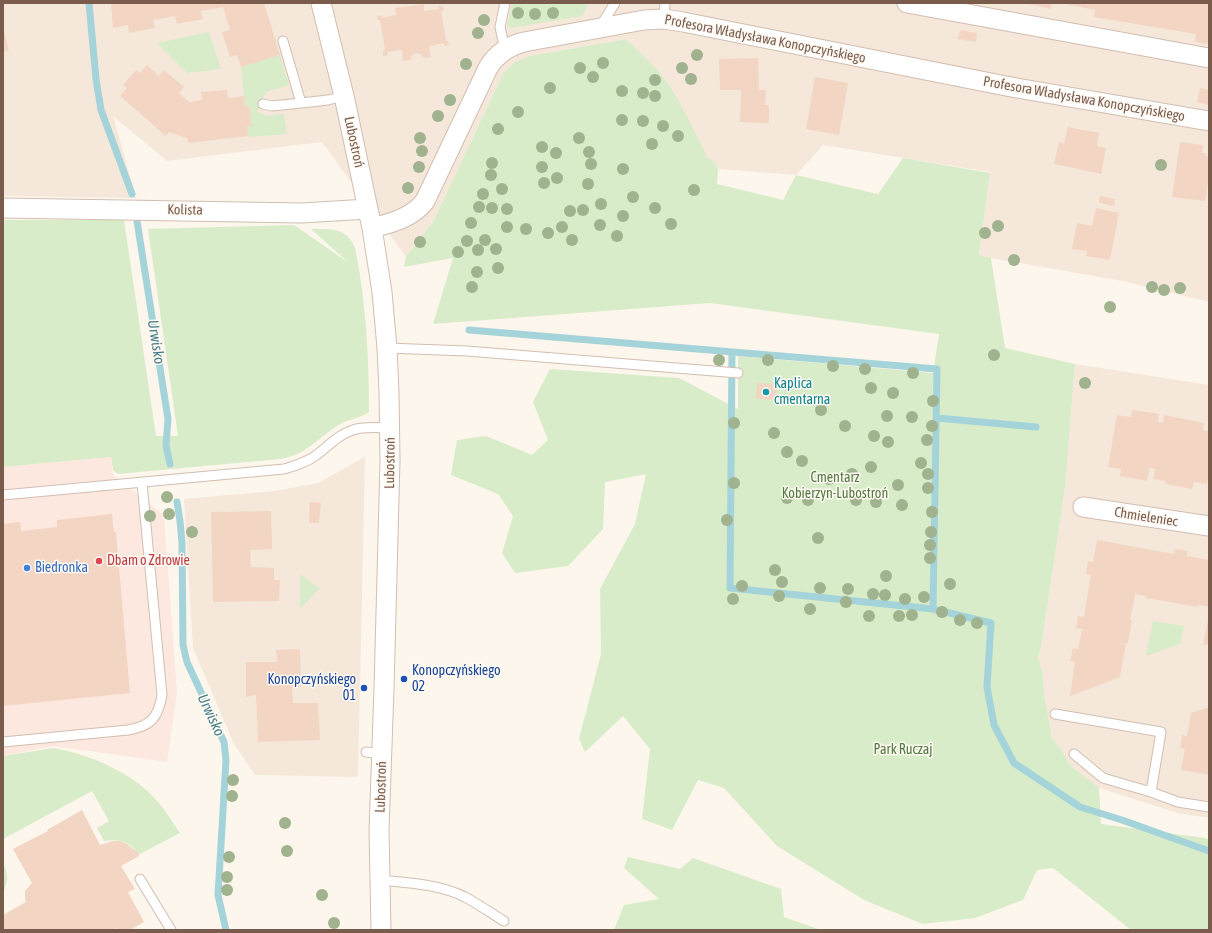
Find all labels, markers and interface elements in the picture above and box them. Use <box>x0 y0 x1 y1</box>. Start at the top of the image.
street label: Profesora Władysława Konopczyńskiego <box>663 11 867 67</box>
street label: Profesora Władysława Konopczyńskiego <box>982 73 1186 125</box>
street label: Lubostroń <box>340 115 368 169</box>
street label: Kolista <box>167 201 203 219</box>
water label: Urwisko <box>144 319 168 365</box>
place label: Kaplica cmentarna <box>774 376 830 408</box>
marker: Kaplica cmentarna <box>761 387 771 397</box>
street label: Lubostroń <box>381 437 399 489</box>
park label: Cmentarz Kobierzyn-Lubostroń <box>782 470 888 502</box>
street label: Chmieleniec <box>1113 504 1179 530</box>
place label: Dbam o Zdrowie <box>107 553 190 569</box>
marker: Dbam o Zdrowie <box>94 556 104 566</box>
place label: Biedronka <box>35 560 88 576</box>
marker: Biedronka <box>22 563 32 573</box>
place label: Konopczyńskiego 02 <box>412 663 501 696</box>
place label: Konopczyńskiego 01 <box>267 672 356 704</box>
marker: Konopczyńskiego 02 <box>399 674 409 684</box>
marker: Konopczyńskiego 01 <box>359 683 369 693</box>
water label: Urwisko <box>193 691 229 739</box>
park label: Park Ruczaj <box>873 742 933 758</box>
street label: Lubostroń <box>372 761 390 813</box>

